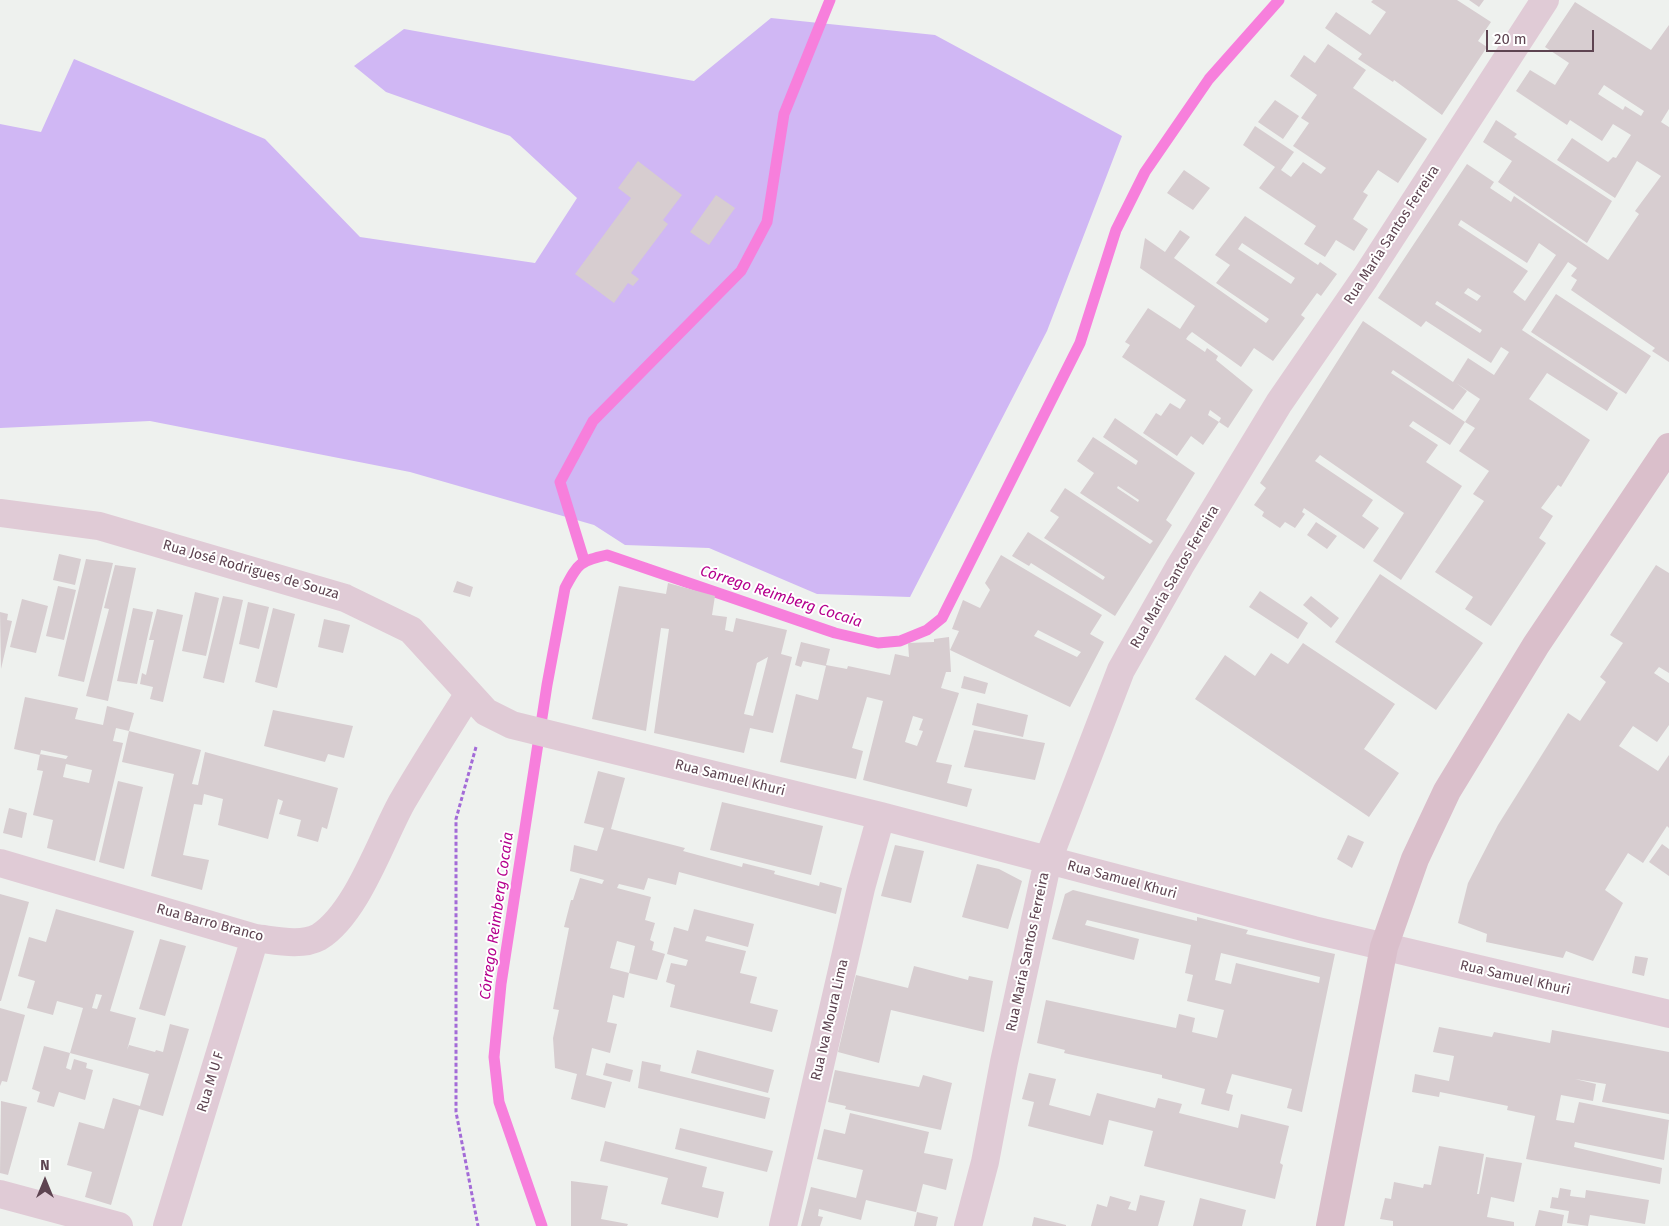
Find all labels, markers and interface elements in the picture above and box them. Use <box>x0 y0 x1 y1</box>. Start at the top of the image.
scale bar <box>1489 20 1596 52</box>
text: 20 m <box>1494 30 1527 48</box>
street label: Rua Maria Santos Ferreira <box>1341 162 1443 308</box>
street label: Rua Maria Santos Ferreira <box>1127 502 1223 652</box>
street label: Rua José Rodrigues de Souza <box>161 537 341 603</box>
water label: Córrego Reimberg Cocaia <box>698 562 864 632</box>
street label: Rua Samuel Khuri <box>673 756 787 800</box>
water label: Córrego Reimberg Cocaia <box>476 831 518 1001</box>
street label: Rua Samuel Khuri <box>1065 857 1179 903</box>
street label: Rua Maria Santos Ferreira <box>1003 871 1053 1033</box>
street label: Rua Barro Branco <box>155 901 265 945</box>
street label: Rua Samuel Khuri <box>1458 957 1572 999</box>
street label: Rua Iva Moura Lima <box>808 958 852 1082</box>
street label: Rua M U F <box>194 1050 228 1114</box>
north arrow <box>20 1156 70 1206</box>
text: N <box>40 1157 50 1174</box>

